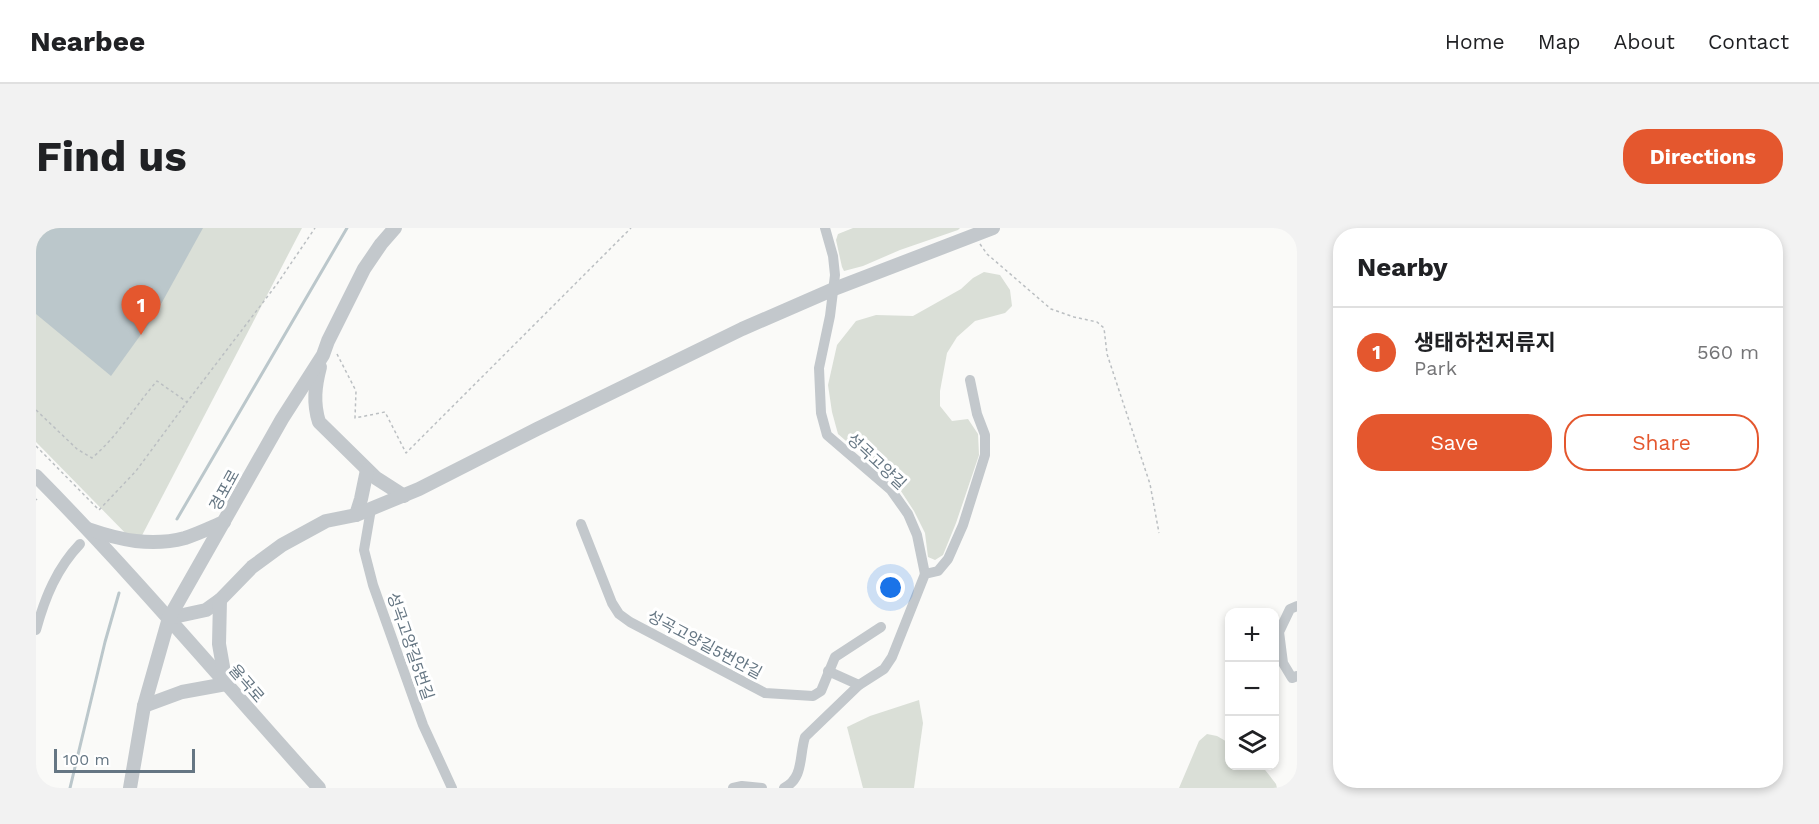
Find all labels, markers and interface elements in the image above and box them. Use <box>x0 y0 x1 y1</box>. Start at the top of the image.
text: Nearbee <box>30 25 145 58</box>
text: Home <box>1445 29 1505 54</box>
text: Map <box>1538 29 1581 54</box>
text: About <box>1614 29 1675 54</box>
text: Contact <box>1708 29 1789 54</box>
button: Directions <box>1623 129 1783 184</box>
text: Find us <box>36 132 187 181</box>
text: Nearby <box>1357 252 1448 282</box>
pin: 1 <box>122 285 160 335</box>
text: 생태하천저류지 <box>1414 330 1556 355</box>
text: 1 <box>1372 340 1381 364</box>
text: 560 m <box>1697 340 1759 364</box>
text: Park <box>1414 356 1457 380</box>
button: Save <box>1357 414 1552 471</box>
button: Share <box>1564 414 1759 471</box>
street label: 성곡고양길 <box>843 429 910 493</box>
street label: 경포로 <box>205 466 244 514</box>
your location <box>876 573 905 602</box>
street label: 성곡고양길5번길 <box>383 590 438 702</box>
street label: 성곡고양길5번안길 <box>644 606 765 683</box>
map controls <box>1225 608 1279 770</box>
button: + <box>1225 608 1279 662</box>
street label: 율곡로 <box>225 660 268 706</box>
button: − <box>1225 662 1279 716</box>
button: layers <box>1225 716 1279 770</box>
scale bar <box>54 746 195 774</box>
text: 100 m <box>63 750 110 769</box>

